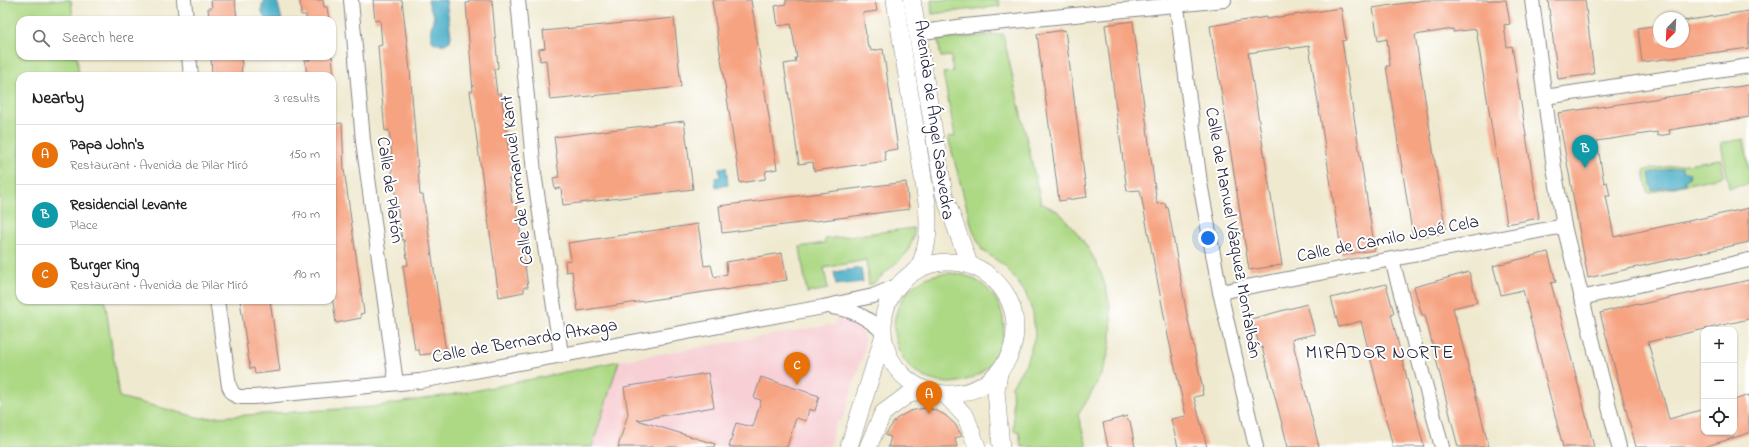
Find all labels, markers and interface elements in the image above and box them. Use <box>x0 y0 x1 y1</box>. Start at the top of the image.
north arrow <box>1653 12 1689 48</box>
search box <box>16 16 336 60</box>
street label: Avenida de Ángel Saavedra <box>905 18 960 222</box>
icon: search <box>30 27 52 49</box>
text: Search here <box>62 27 134 49</box>
text: Nearby <box>32 86 84 111</box>
text: 3 results <box>274 89 320 108</box>
street label: Calle de Immanuel Kant <box>495 94 541 266</box>
street label: Calle de Manuel Vázquez Montalbán <box>1197 105 1267 361</box>
text: Papa John's <box>70 134 144 156</box>
street label: Calle de Platón <box>369 135 409 245</box>
pin: B <box>1572 135 1598 168</box>
text: A <box>41 145 49 164</box>
text: 150 m <box>289 145 320 164</box>
text: Restaurant · Avenida de Pilar Miró <box>70 156 248 175</box>
text: Residencial Levante <box>70 194 187 216</box>
text: B <box>41 205 49 224</box>
text: 170 m <box>292 205 320 224</box>
street label: Calle de Camilo José Cela <box>1295 210 1481 270</box>
text: Place <box>70 216 98 235</box>
your location <box>1198 228 1218 248</box>
text: Burger King <box>70 254 139 276</box>
text: C <box>41 265 49 284</box>
text: 190 m <box>293 265 320 284</box>
text: Restaurant · Avenida de Pilar Miró <box>70 276 248 295</box>
street label: Calle de Bernardo Atxaga <box>430 313 620 372</box>
map controls <box>1701 327 1737 435</box>
button: + <box>1701 327 1737 363</box>
district label: MIRADOR NORTE <box>1306 340 1454 367</box>
pin: C <box>784 352 810 385</box>
button: − <box>1701 363 1737 399</box>
pin: A <box>916 381 942 414</box>
button: locate <box>1701 399 1737 435</box>

